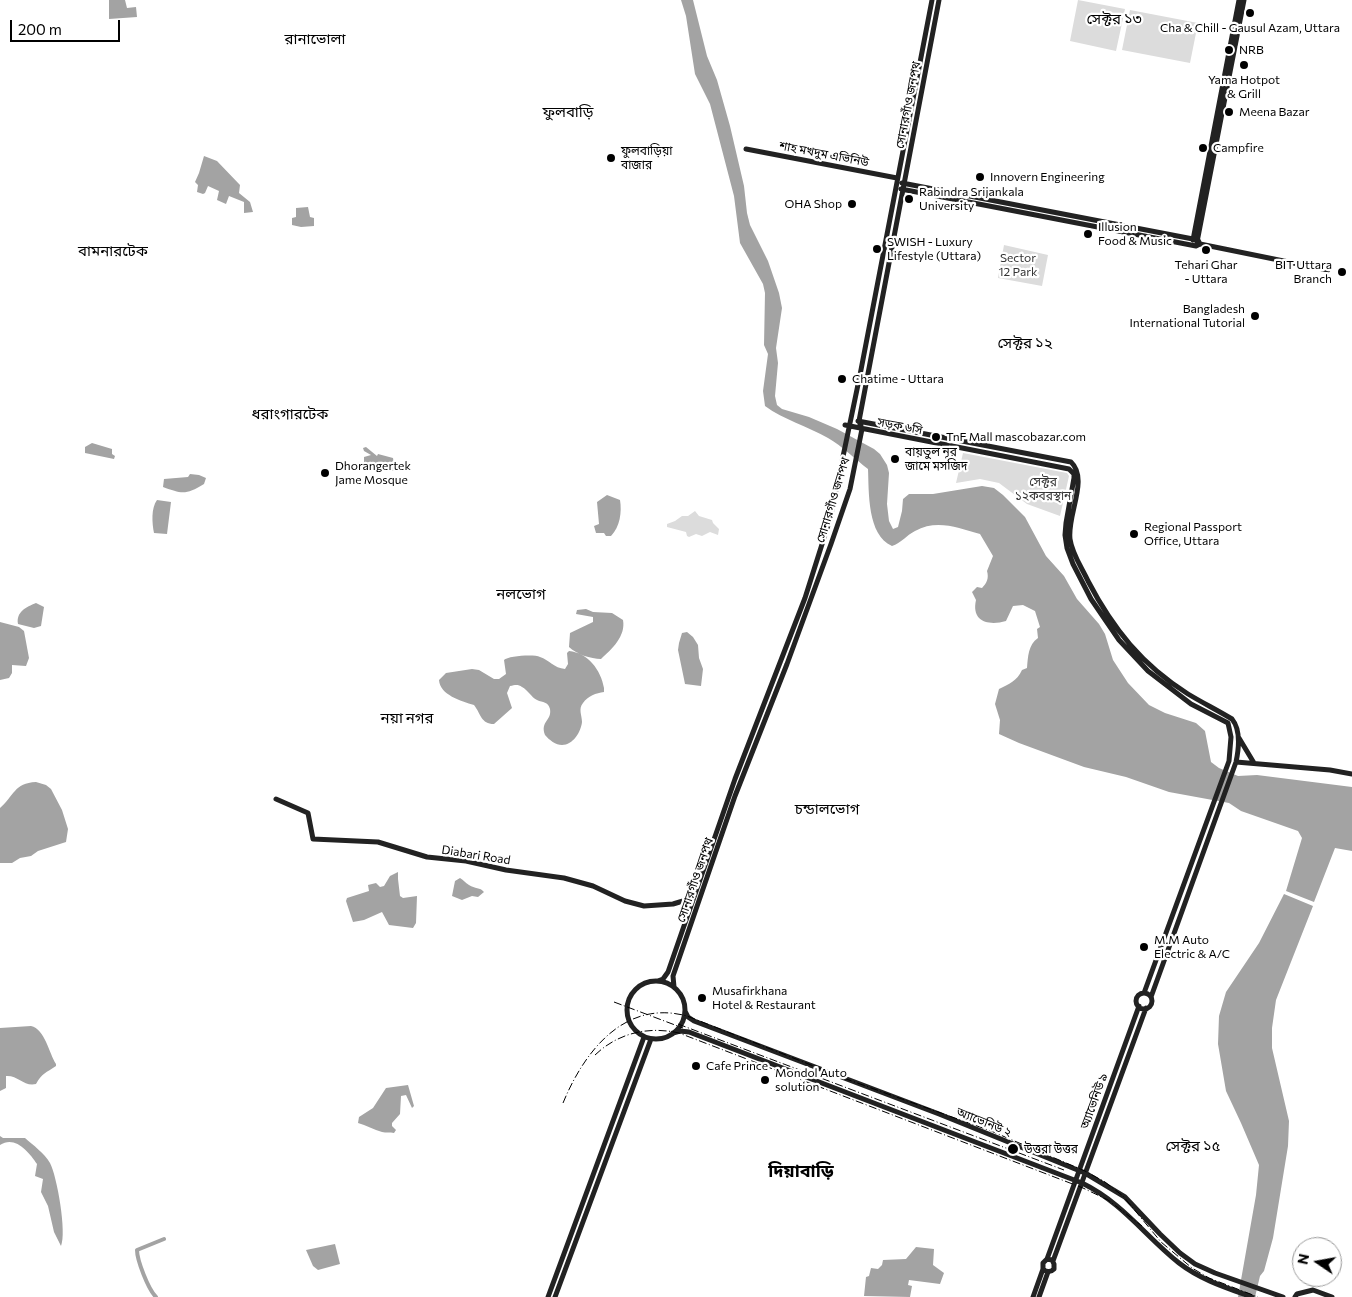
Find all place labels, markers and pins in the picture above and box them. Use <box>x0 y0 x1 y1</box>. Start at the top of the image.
marker: Cha & Chill - Gausul Azam, Uttara <box>1244 7 1256 19</box>
place label: Cha & Chill - Gausul Azam, Uttara <box>1160 21 1340 35</box>
place label: NRB <box>1239 43 1264 57</box>
marker: NRB <box>1223 44 1235 56</box>
marker: Yama Hotpot & Grill <box>1238 59 1250 71</box>
place label: Yama Hotpot & Grill <box>1208 73 1280 101</box>
place label: Meena Bazar <box>1239 105 1310 119</box>
marker: Meena Bazar <box>1223 106 1235 118</box>
place label: Campfire <box>1213 141 1264 155</box>
marker: Campfire <box>1197 142 1209 154</box>
place label: ফুলবাড়িয়া বাজার <box>621 144 673 172</box>
marker: ফুলবাড়িয়া বাজার <box>605 152 617 164</box>
place label: Innovern Engineering <box>990 170 1105 184</box>
marker: Innovern Engineering <box>974 171 986 183</box>
place label: Rabindra Srijankala University <box>919 185 1024 213</box>
marker: Rabindra Srijankala University <box>903 193 915 205</box>
place label: OHA Shop <box>784 197 842 211</box>
marker: OHA Shop <box>846 198 858 210</box>
place label: Illusion Food & Music <box>1098 220 1172 248</box>
marker: Illusion Food & Music <box>1082 228 1094 240</box>
place label: SWISH - Luxury Lifestyle (Uttara) <box>887 235 981 263</box>
marker: SWISH - Luxury Lifestyle (Uttara) <box>871 243 883 255</box>
marker: Tehari Ghar - Uttara <box>1200 244 1212 256</box>
place label: Tehari Ghar - Uttara <box>1174 258 1238 286</box>
place label: BIT Uttara Branch <box>1275 258 1332 286</box>
marker: BIT Uttara Branch <box>1336 266 1348 278</box>
place label: Bangladesh International Tutorial <box>1129 302 1245 330</box>
marker: Bangladesh International Tutorial <box>1249 310 1261 322</box>
place label: Chatime - Uttara <box>852 372 944 386</box>
marker: Chatime - Uttara <box>836 373 848 385</box>
place label: TnF Mall mascobazar.com <box>946 430 1086 444</box>
marker: TnF Mall mascobazar.com <box>930 431 942 443</box>
place label: বায়তুল নূর জামে মসজিদ <box>905 445 968 473</box>
marker: বায়তুল নূর জামে মসজিদ <box>889 453 901 465</box>
place label: Dhorangertek Jame Mosque <box>335 459 411 487</box>
marker: Dhorangertek Jame Mosque <box>319 467 331 479</box>
place label: Regional Passport Office, Uttara <box>1144 520 1242 548</box>
marker: Regional Passport Office, Uttara <box>1128 528 1140 540</box>
place label: M.M Auto Electric & A/C <box>1154 933 1230 961</box>
marker: M.M Auto Electric & A/C <box>1138 941 1150 953</box>
place label: Musafirkhana Hotel & Restaurant <box>712 984 816 1012</box>
marker: Musafirkhana Hotel & Restaurant <box>696 992 708 1004</box>
place label: Cafe Prince <box>706 1059 768 1073</box>
marker: Cafe Prince <box>690 1060 702 1072</box>
place label: Mondol Auto solution <box>775 1066 847 1094</box>
marker: Mondol Auto solution <box>759 1074 771 1086</box>
marker: উত্তরা উত্তর <box>1006 1142 1020 1156</box>
place label: উত্তরা উত্তর <box>1024 1142 1078 1156</box>

